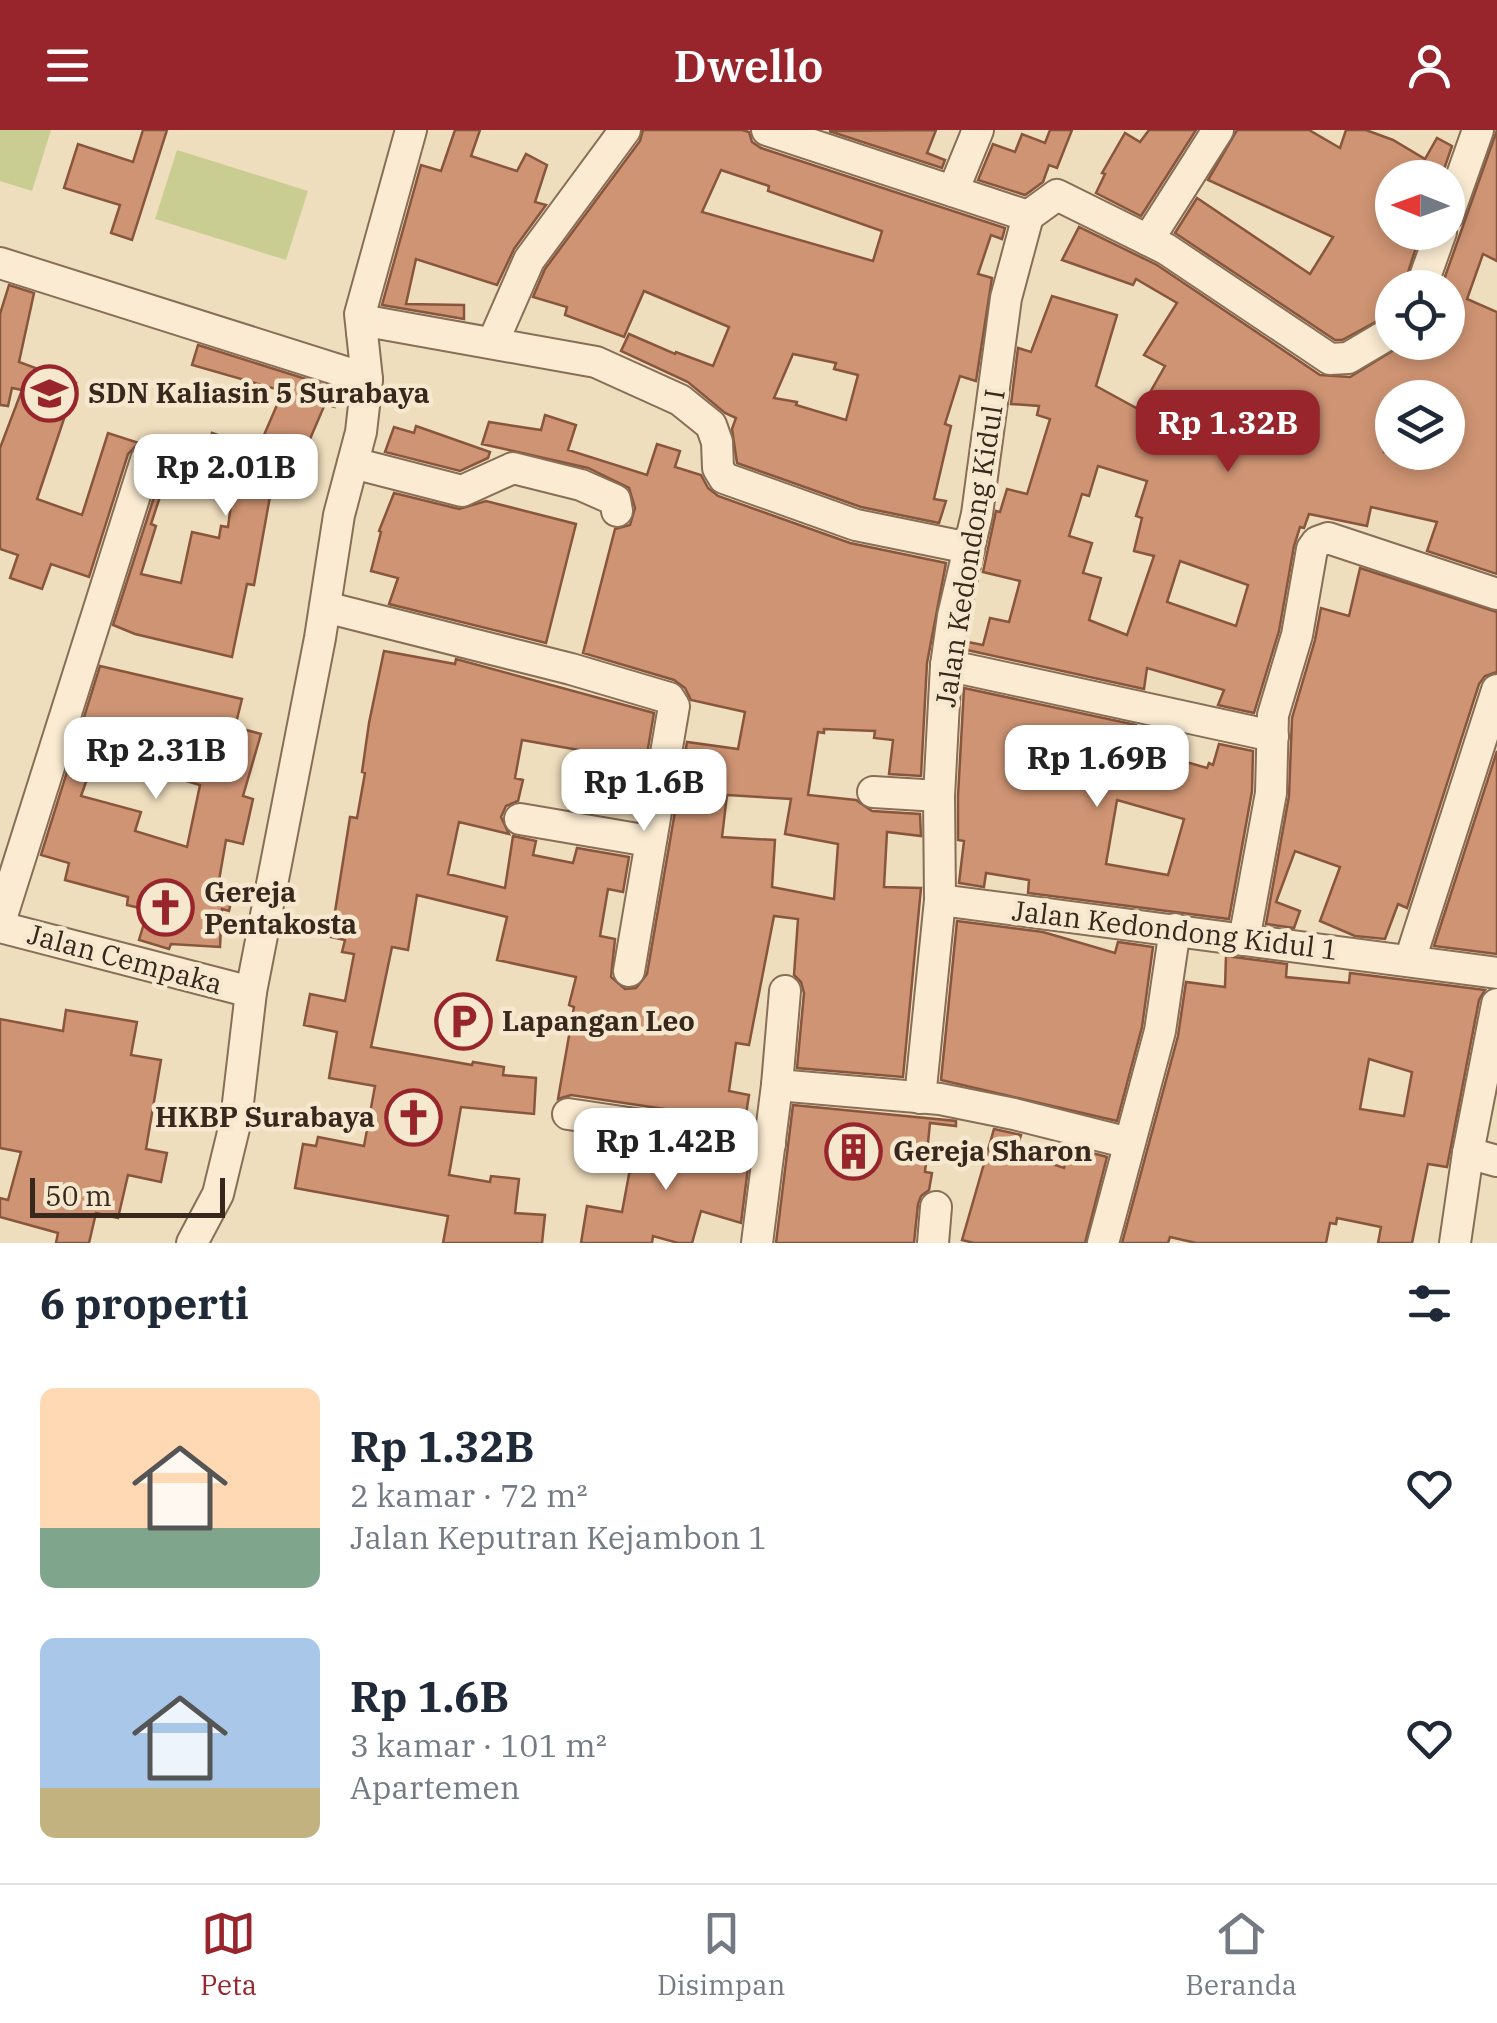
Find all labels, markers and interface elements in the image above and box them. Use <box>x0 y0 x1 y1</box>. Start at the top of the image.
text: Dwello <box>674 36 823 94</box>
icon: menu <box>40 38 95 93</box>
icon: person <box>1402 38 1457 93</box>
north arrow <box>1375 160 1465 250</box>
map controls <box>1375 160 1465 470</box>
button: locate <box>1375 270 1465 360</box>
school or university icon: SDN Kaliasin 5 Surabaya <box>19 363 79 423</box>
place label: SDN Kaliasin 5 Surabaya <box>88 374 430 411</box>
button: layers <box>1375 380 1465 470</box>
street label: Jalan Kedondong Kidul I <box>926 386 1013 709</box>
pin: Rp 1.32B <box>1125 390 1331 475</box>
text: Rp 1.32B <box>1158 401 1298 443</box>
pin: Rp 2.01B <box>123 434 329 519</box>
text: Rp 2.01B <box>156 445 296 487</box>
pin: Rp 2.31B <box>53 717 259 802</box>
pin: Rp 1.69B <box>994 725 1200 810</box>
text: Rp 2.31B <box>86 728 226 770</box>
text: Rp 1.69B <box>1027 736 1167 778</box>
pin: Rp 1.6B <box>552 749 736 834</box>
text: Rp 1.6B <box>583 760 705 802</box>
place label: Gereja Pentakosta <box>204 873 357 942</box>
church icon: Gereja Pentakosta <box>135 878 195 938</box>
street label: Jalan Kedondong Kidul 1 <box>1010 891 1340 968</box>
street label: Jalan Cempaka <box>24 915 227 1002</box>
parking icon: Lapangan Leo <box>433 991 493 1051</box>
place label: Lapangan Leo <box>502 1002 695 1039</box>
church icon: HKBP Surabaya <box>384 1087 444 1147</box>
place label: HKBP Surabaya <box>155 1098 375 1135</box>
pin: Rp 1.42B <box>563 1108 769 1193</box>
text: Rp 1.42B <box>596 1119 736 1161</box>
building icon: Gereja Sharon <box>824 1121 884 1181</box>
place label: Gereja Sharon <box>893 1132 1092 1169</box>
scale bar <box>30 1173 225 1218</box>
text: 50 m <box>45 1177 112 1214</box>
text: 6 properti <box>40 1276 249 1331</box>
icon: filters <box>1402 1276 1457 1331</box>
text: Rp 1.32B <box>350 1419 534 1474</box>
icon: home <box>120 1428 240 1548</box>
icon: heart <box>1402 1461 1457 1516</box>
text: 2 kamar · 72 m² <box>350 1474 588 1516</box>
text: Jalan Keputran Kejambon 1 <box>350 1516 767 1558</box>
text: Rp 1.6B <box>350 1669 509 1724</box>
icon: home <box>120 1678 240 1798</box>
icon: heart <box>1402 1711 1457 1766</box>
text: 3 kamar · 101 m² <box>350 1724 607 1766</box>
text: Apartemen <box>350 1766 520 1808</box>
tab: Peta <box>200 1906 257 2003</box>
tab: Disimpan <box>657 1906 785 2003</box>
tab: Beranda <box>1185 1906 1297 2003</box>

